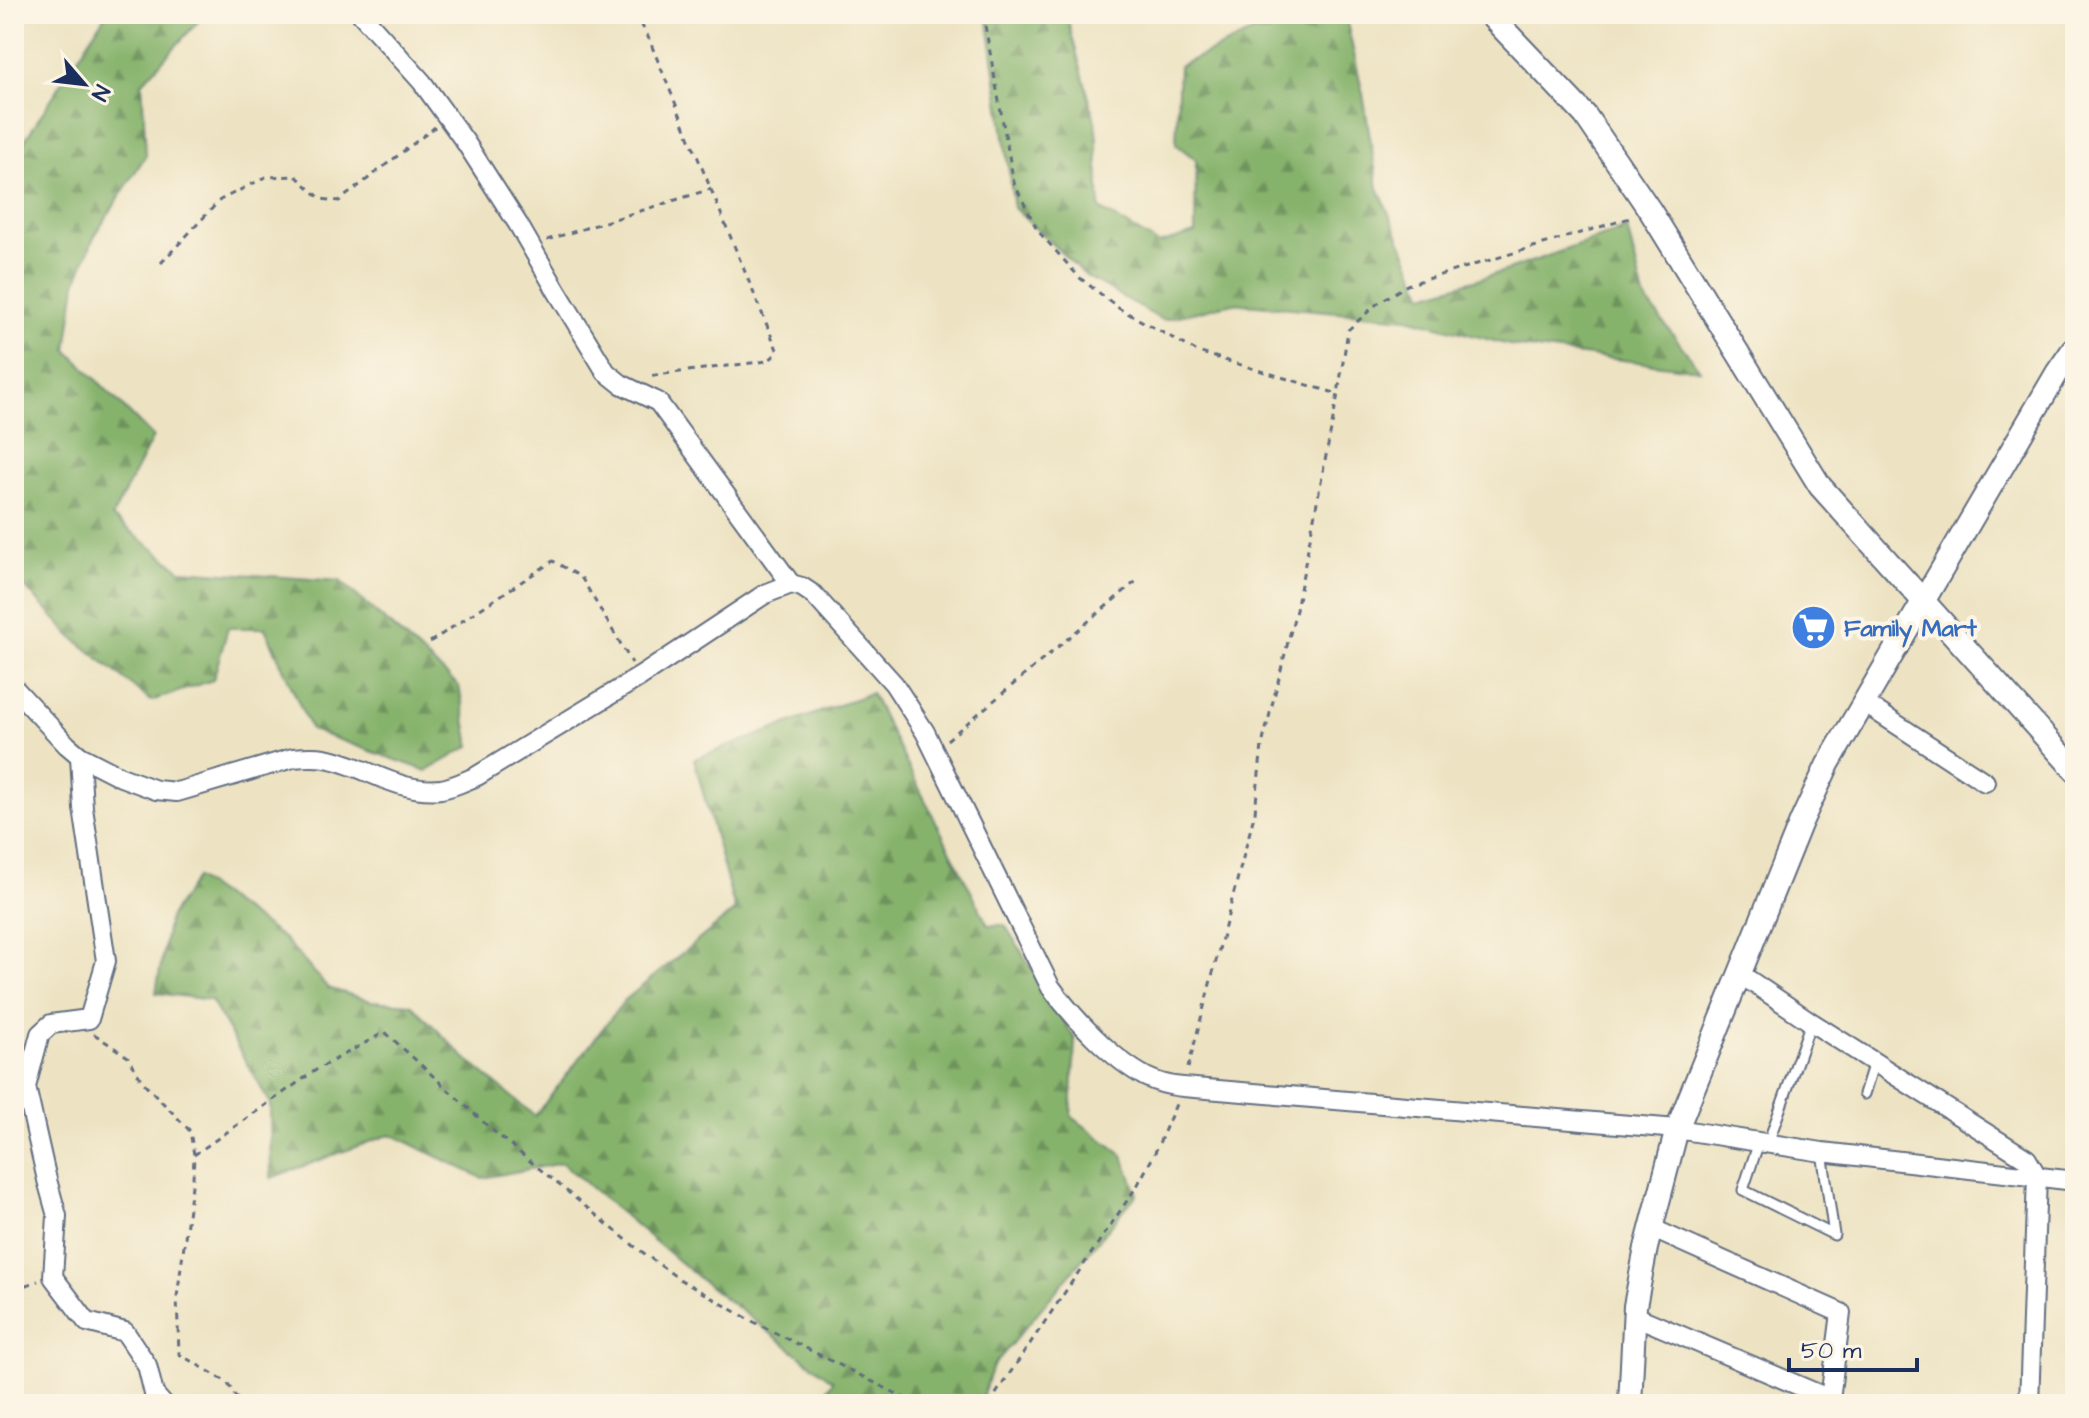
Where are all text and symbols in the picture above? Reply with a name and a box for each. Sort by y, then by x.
north arrow [44,44,124,124]
text: N [83,79,117,106]
supermarket icon: Family Mart [1789,604,1837,652]
place label: Family Mart [1844,612,1977,648]
scale bar [1789,1322,1917,1372]
text: 50 m [1801,1334,1862,1368]

